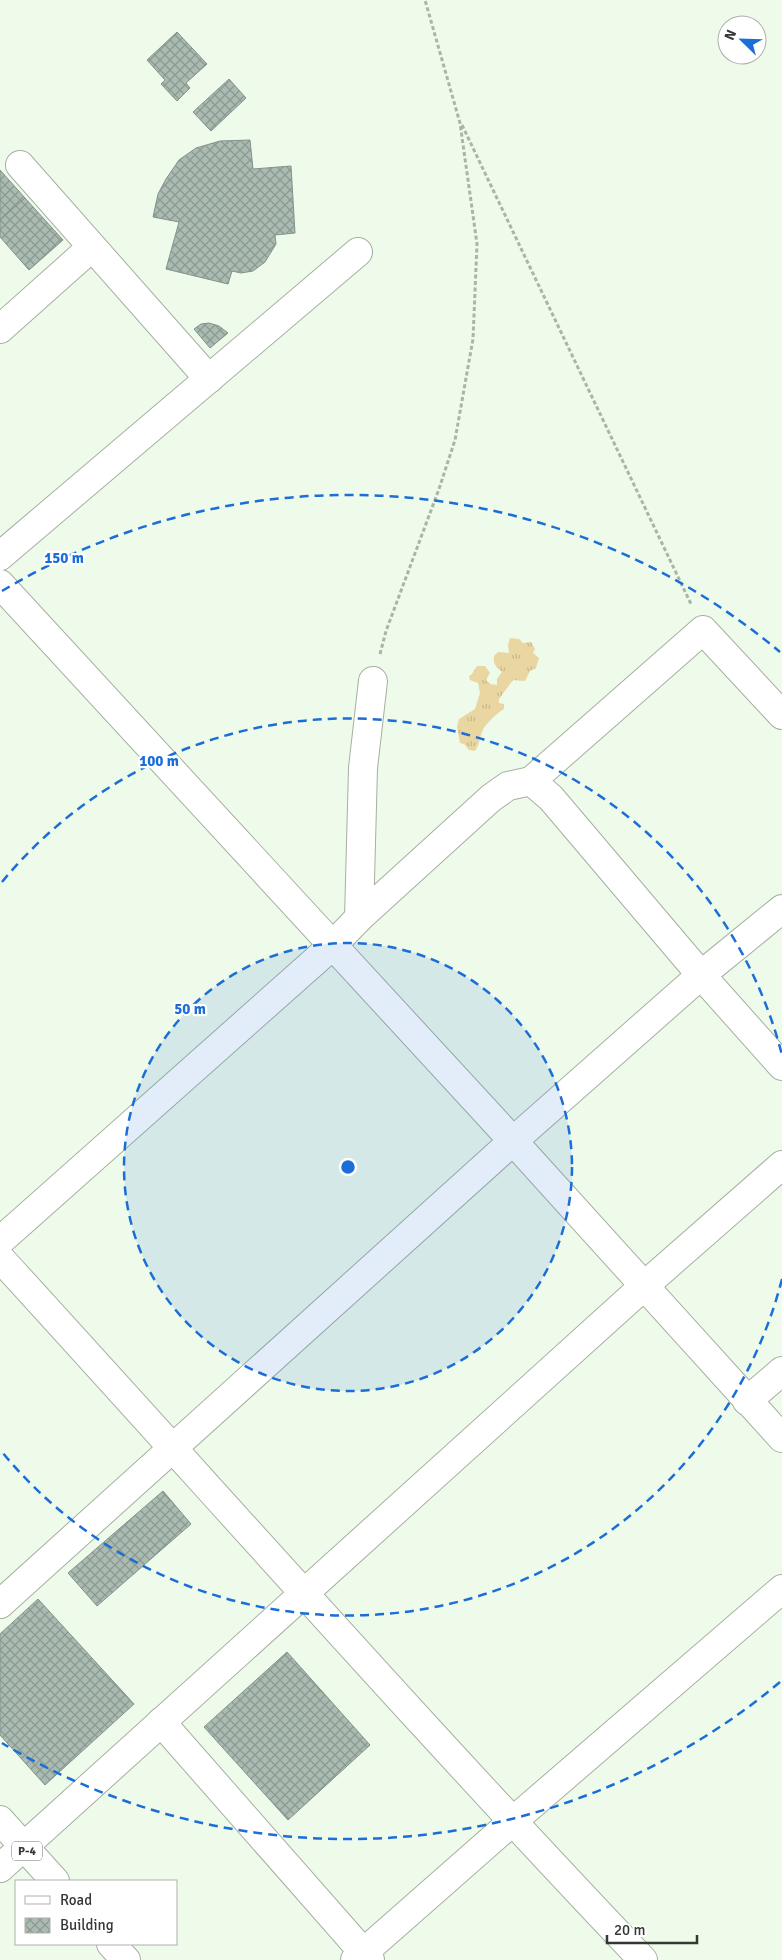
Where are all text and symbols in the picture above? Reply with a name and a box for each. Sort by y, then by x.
north arrow [717,15,767,65]
text: N [721,27,740,43]
text: 150 m [44,549,84,567]
text: 100 m [139,752,179,770]
text: 50 m [174,1000,206,1018]
centre of rings [339,1158,357,1176]
road number: P-4 [12,1842,42,1860]
legend [15,1880,178,1945]
text: Road [60,1891,92,1909]
scale bar [607,1912,697,1944]
text: Building [60,1916,114,1934]
text: 20 m [614,1921,645,1939]

